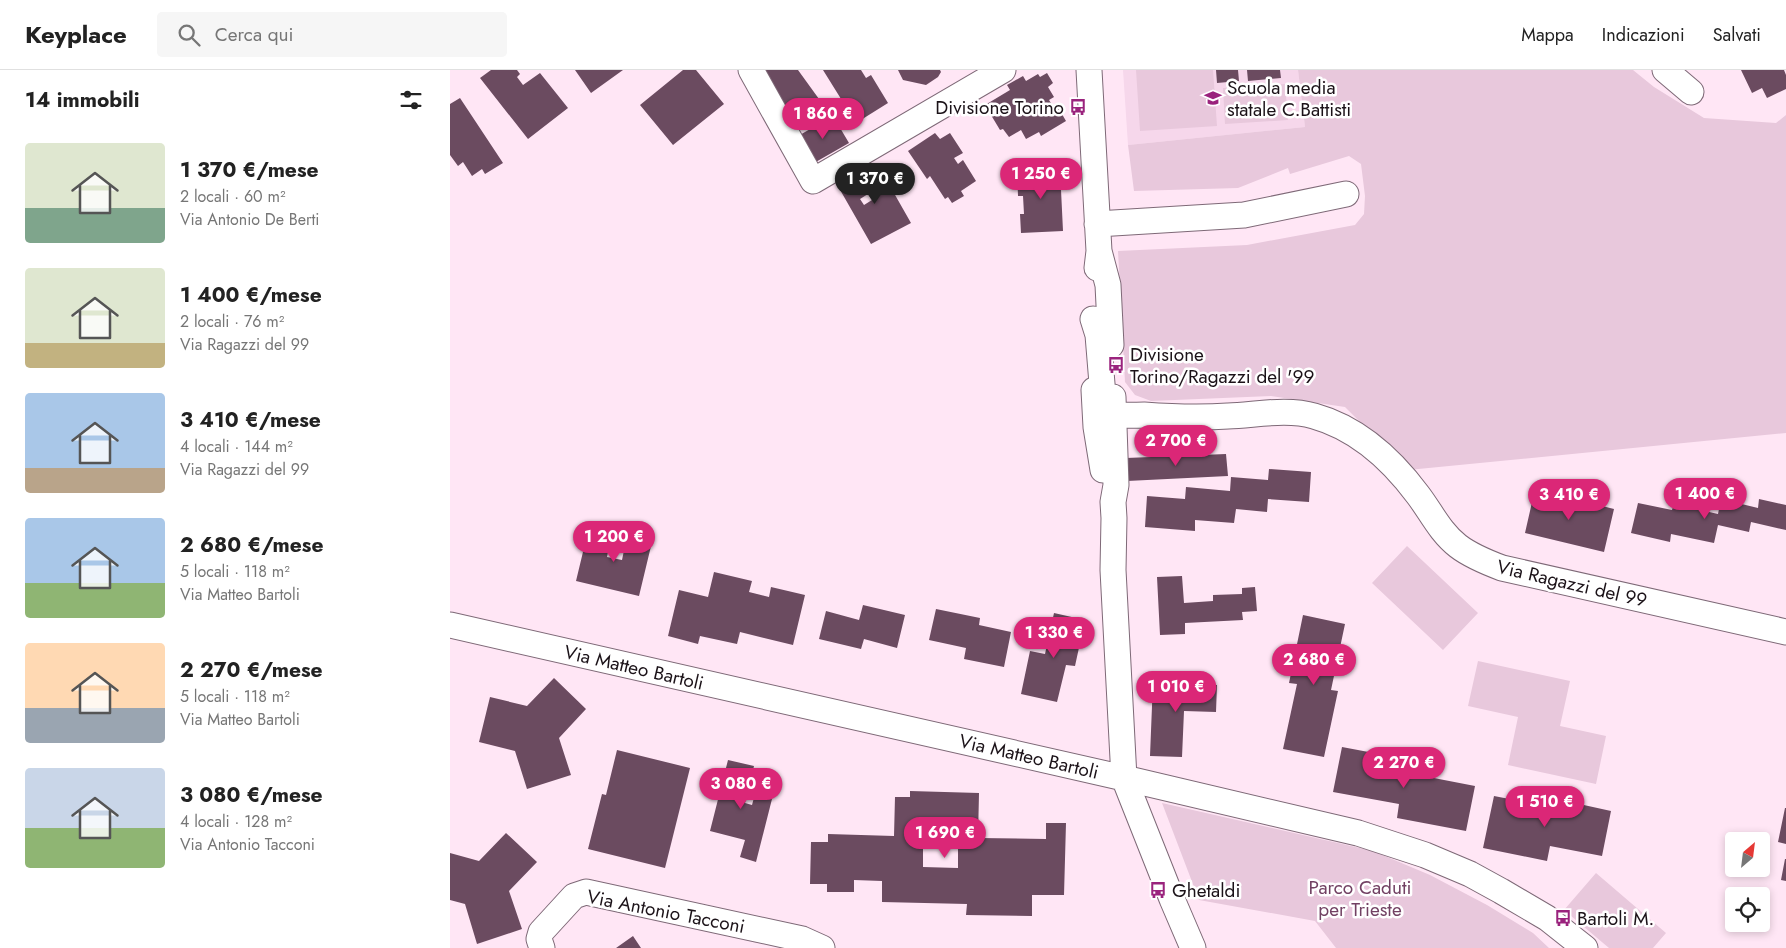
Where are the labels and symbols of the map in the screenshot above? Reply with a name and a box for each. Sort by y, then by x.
place label: Scuola media statale C.Battisti [1227,74,1351,123]
school or university icon: Scuola media statale C.Battisti [1203,88,1223,108]
place label: Divisione Torino [935,94,1064,121]
bus stop icon: Divisione Torino [1068,97,1088,117]
pin: 1 860 € [777,98,869,140]
pin: 1 250 € [995,158,1087,200]
pin: 1 370 € [829,162,921,205]
place label: Divisione Torino/Ragazzi del '99 [1130,341,1314,390]
bus stop icon: Divisione Torino/Ragazzi del '99 [1106,355,1126,375]
pin: 2 700 € [1130,424,1222,467]
pin: 3 410 € [1523,478,1615,521]
pin: 1 400 € [1659,478,1751,520]
pin: 1 200 € [568,520,660,563]
street label: Via Ragazzi del 99 [1494,553,1650,614]
pin: 1 330 € [1008,616,1100,659]
street label: Via Matteo Bartoli [562,638,706,697]
pin: 2 680 € [1268,644,1360,686]
pin: 1 010 € [1130,670,1222,713]
street label: Via Matteo Bartoli [957,727,1101,786]
pin: 2 270 € [1358,746,1450,789]
pin: 3 080 € [695,768,787,810]
pin: 1 510 € [1499,786,1591,828]
pin: 1 690 € [899,816,991,859]
north arrow [1725,832,1770,878]
park label: Parco Caduti per Trieste [1309,874,1411,923]
place label: Ghetaldi [1172,877,1240,904]
bus stop icon: Ghetaldi [1148,880,1168,900]
street label: Via Antonio Tacconi [585,883,747,940]
place label: Bartoli M. [1577,905,1654,932]
bus stop icon: Bartoli M. [1553,908,1573,928]

